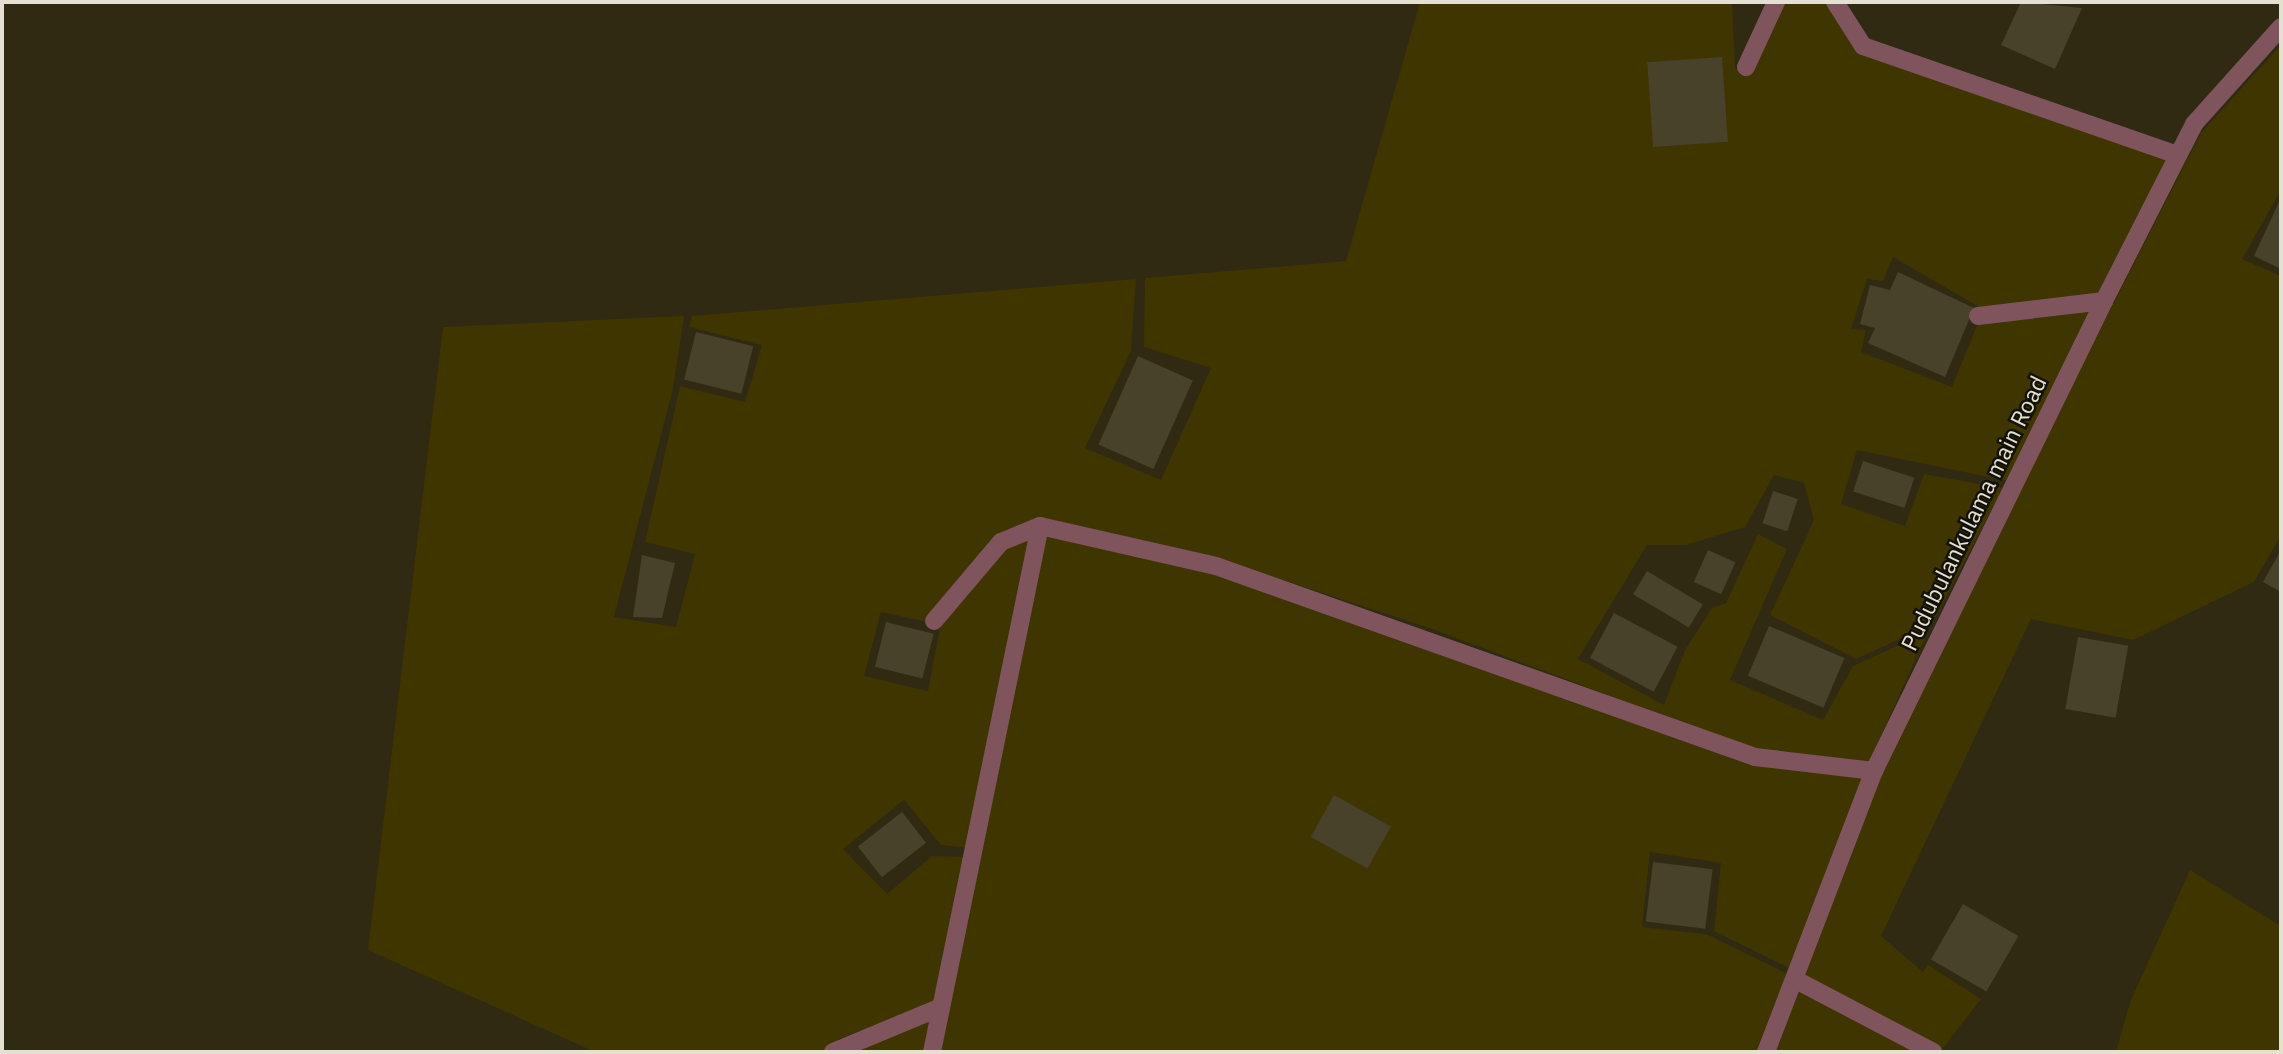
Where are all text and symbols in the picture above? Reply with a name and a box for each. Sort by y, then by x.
street label: Pudubulankulama main Road [1894,371,2052,655]

